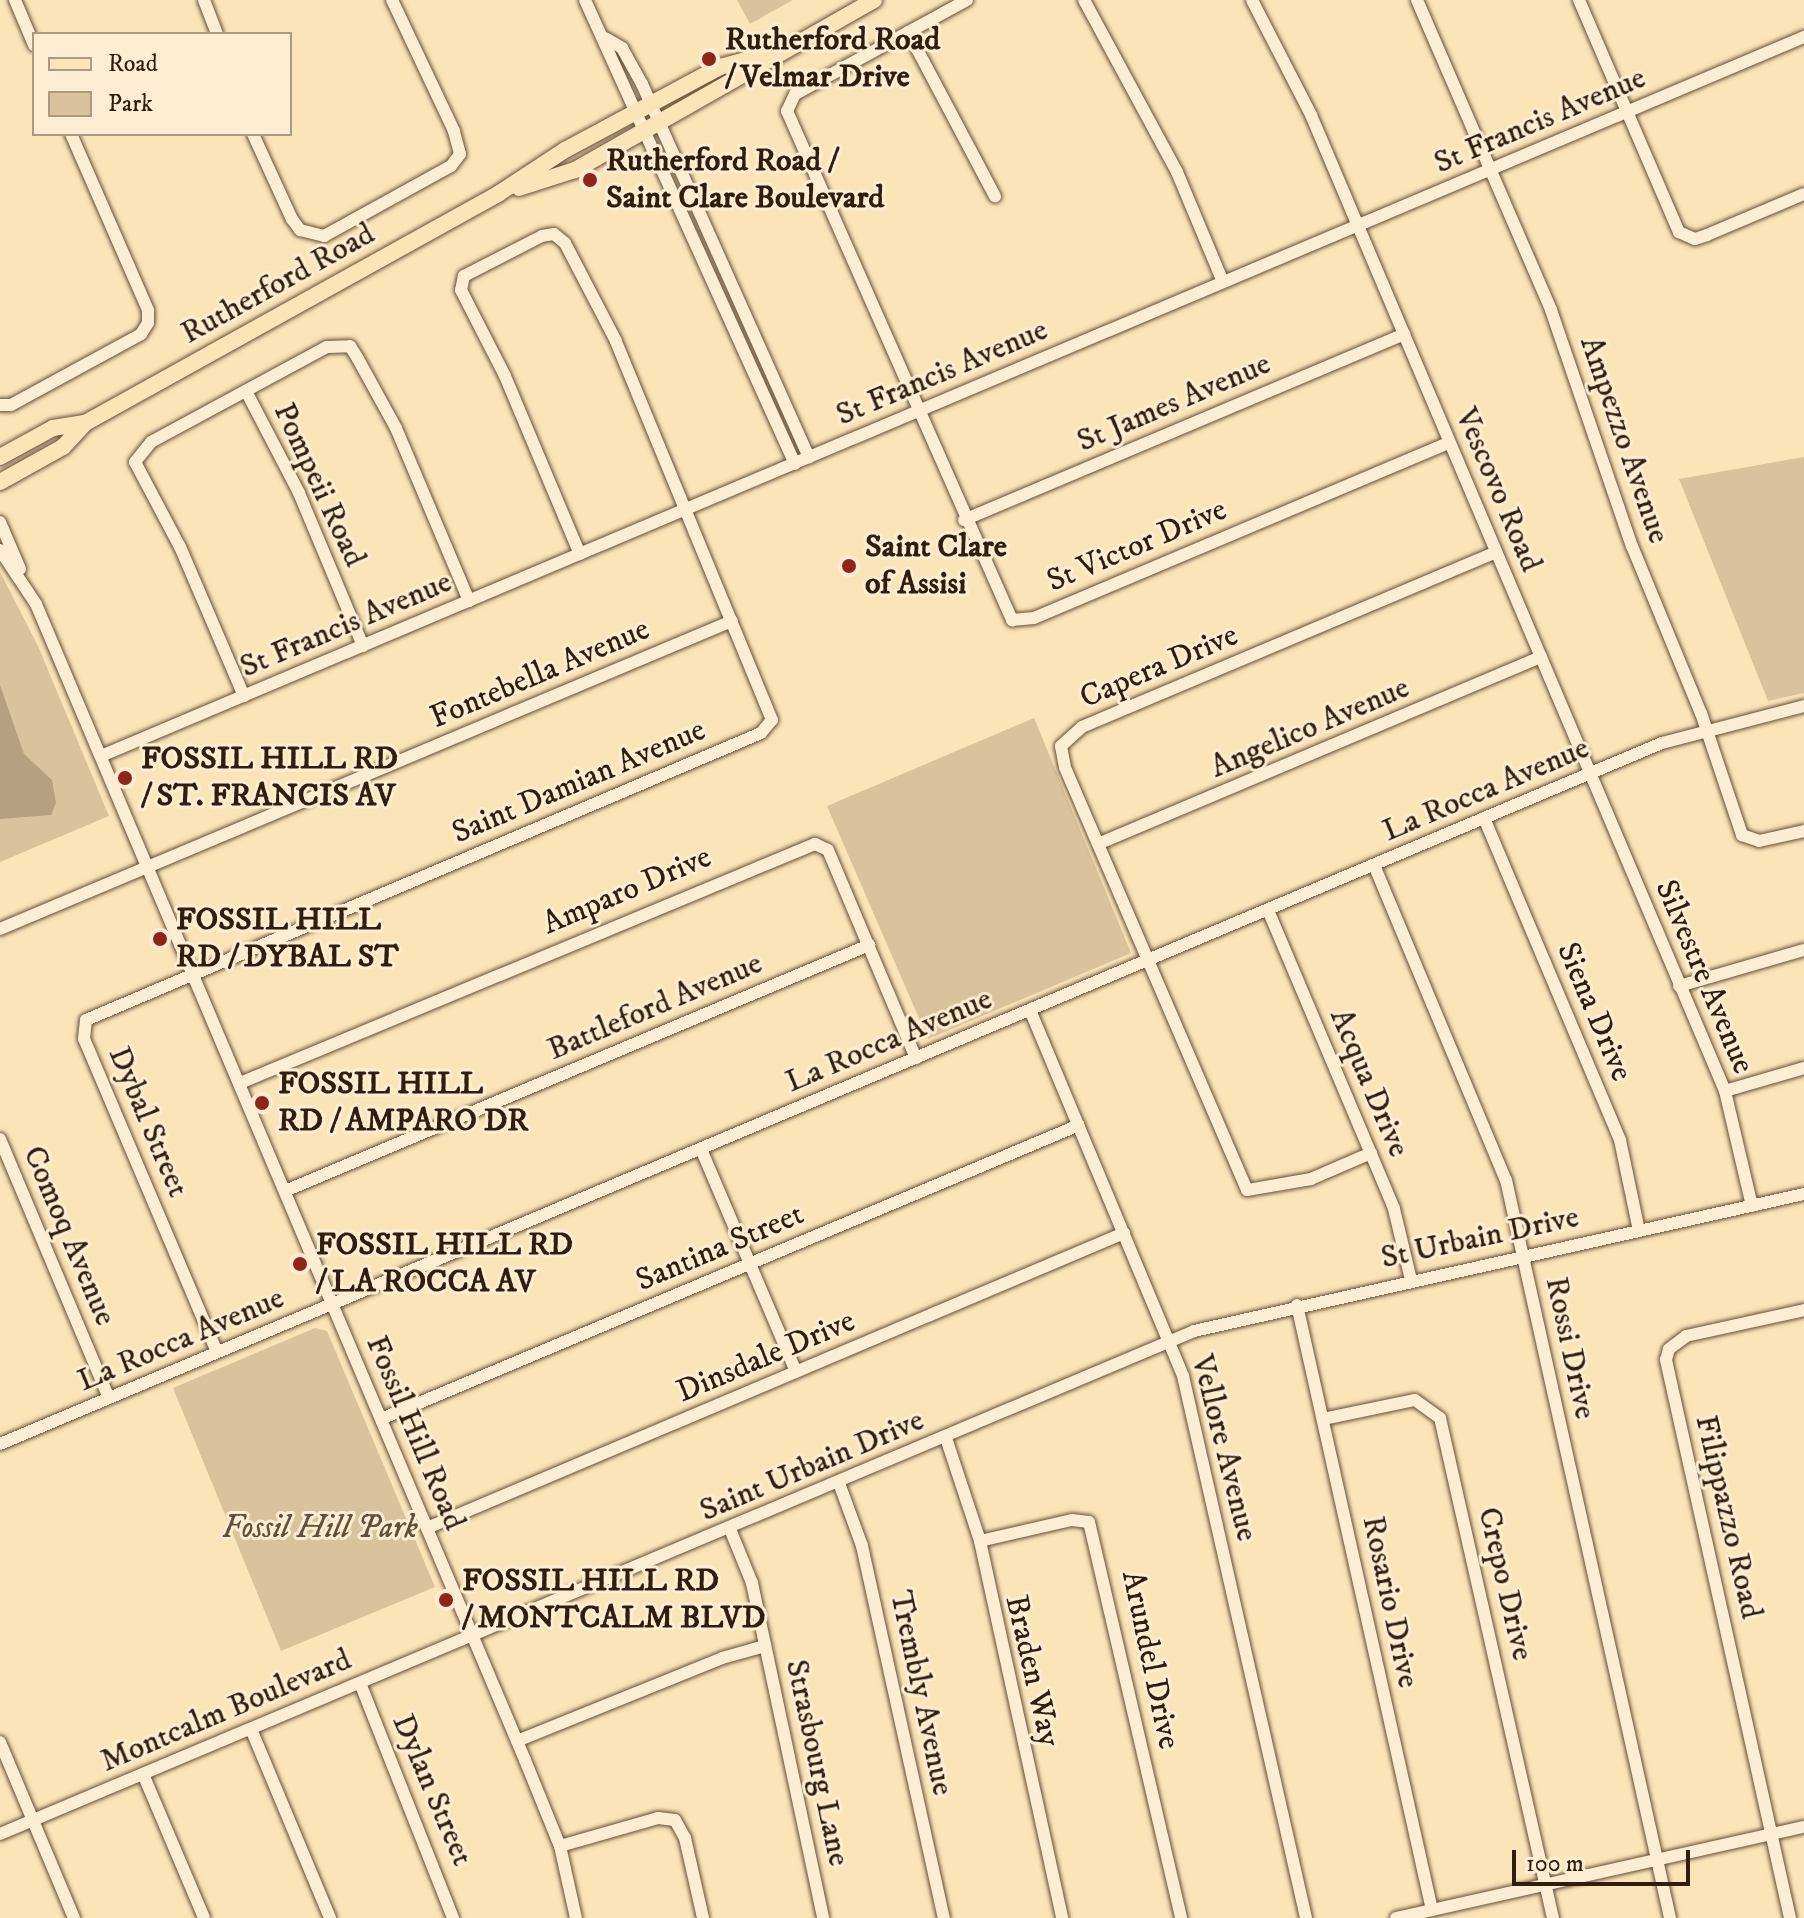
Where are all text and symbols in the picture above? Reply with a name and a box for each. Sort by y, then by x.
place label: Rutherford Road / Velmar Drive [725,22,940,97]
legend [32,32,292,136]
text: Road [108,49,158,79]
marker: Rutherford Road / Velmar Drive [700,50,718,68]
street label: St Francis Avenue [1429,59,1651,183]
text: Park [108,89,153,119]
place label: Rutherford Road / Saint Clare Boulevard [606,143,884,218]
marker: Rutherford Road / Saint Clare Boulevard [581,171,599,189]
street label: Rutherford Road [175,215,381,353]
street label: St Francis Avenue [831,311,1053,435]
street label: Ampezzo Avenue [1571,332,1677,548]
street label: St James Avenue [1071,345,1277,461]
street label: Pompeii Road [264,397,374,573]
street label: Vescovo Road [1446,402,1550,578]
street label: St Victor Drive [1041,491,1233,601]
place label: Saint Clare of Assisi [865,529,1007,604]
marker: Saint Clare of Assisi [840,557,858,575]
street label: St Francis Avenue [235,563,457,687]
street label: Fontebella Avenue [425,611,655,737]
street label: Capera Drive [1074,617,1244,717]
street label: Angelico Avenue [1205,669,1415,787]
street label: Saint Damian Avenue [447,711,711,853]
street label: La Rocca Avenue [1377,729,1595,851]
place label: FOSSIL HILL RD / ST. FRANCIS AV [141,741,398,816]
marker: FOSSIL HILL RD / ST. FRANCIS AV [116,769,134,787]
street label: Amparo Drive [537,838,717,944]
street label: Silvestre Avenue [1646,874,1762,1080]
place label: FOSSIL HILL RD / DYBAL ST [176,902,399,977]
marker: FOSSIL HILL RD / DYBAL ST [151,930,169,948]
street label: Siena Drive [1548,937,1640,1087]
street label: Battleford Avenue [542,944,768,1070]
street label: La Rocca Avenue [780,980,998,1102]
street label: Acqua Drive [1321,1003,1417,1163]
street label: Dybal Street [99,1041,197,1203]
place label: FOSSIL HILL RD / AMPARO DR [278,1066,529,1141]
marker: FOSSIL HILL RD / AMPARO DR [253,1094,271,1112]
street label: Comoq Avenue [14,1140,124,1332]
street label: Santina Street [630,1195,810,1301]
street label: St Urbain Drive [1378,1198,1582,1278]
place label: FOSSIL HILL RD / LA ROCCA AV [316,1227,573,1302]
marker: FOSSIL HILL RD / LA ROCCA AV [291,1255,309,1273]
street label: Rossi Drive [1536,1273,1604,1423]
street label: La Rocca Avenue [72,1279,290,1401]
street label: Dinsdale Drive [671,1302,861,1412]
street label: Fossil Hill Road [357,1330,473,1536]
street label: Vellore Avenue [1182,1351,1266,1545]
street label: Saint Urbain Drive [694,1401,930,1531]
street label: Filippazzo Road [1686,1411,1770,1623]
street label: Crepo Drive [1469,1504,1541,1664]
park label: Fossil Hill Park [222,1509,418,1547]
street label: Rosario Drive [1353,1513,1427,1691]
place label: FOSSIL HILL RD / MONTCALM BLVD [462,1563,765,1638]
street label: Arundel Drive [1112,1567,1188,1753]
street label: Trembly Avenue [881,1587,961,1799]
marker: FOSSIL HILL RD / MONTCALM BLVD [437,1591,455,1609]
street label: Braden Way [996,1591,1068,1751]
street label: Montcalm Boulevard [95,1641,357,1781]
street label: Strasbourg Lane [776,1656,858,1870]
street label: Dylan Street [383,1708,481,1872]
scale bar [1516,1834,1694,1884]
text: 100 m [1526,1849,1584,1879]

